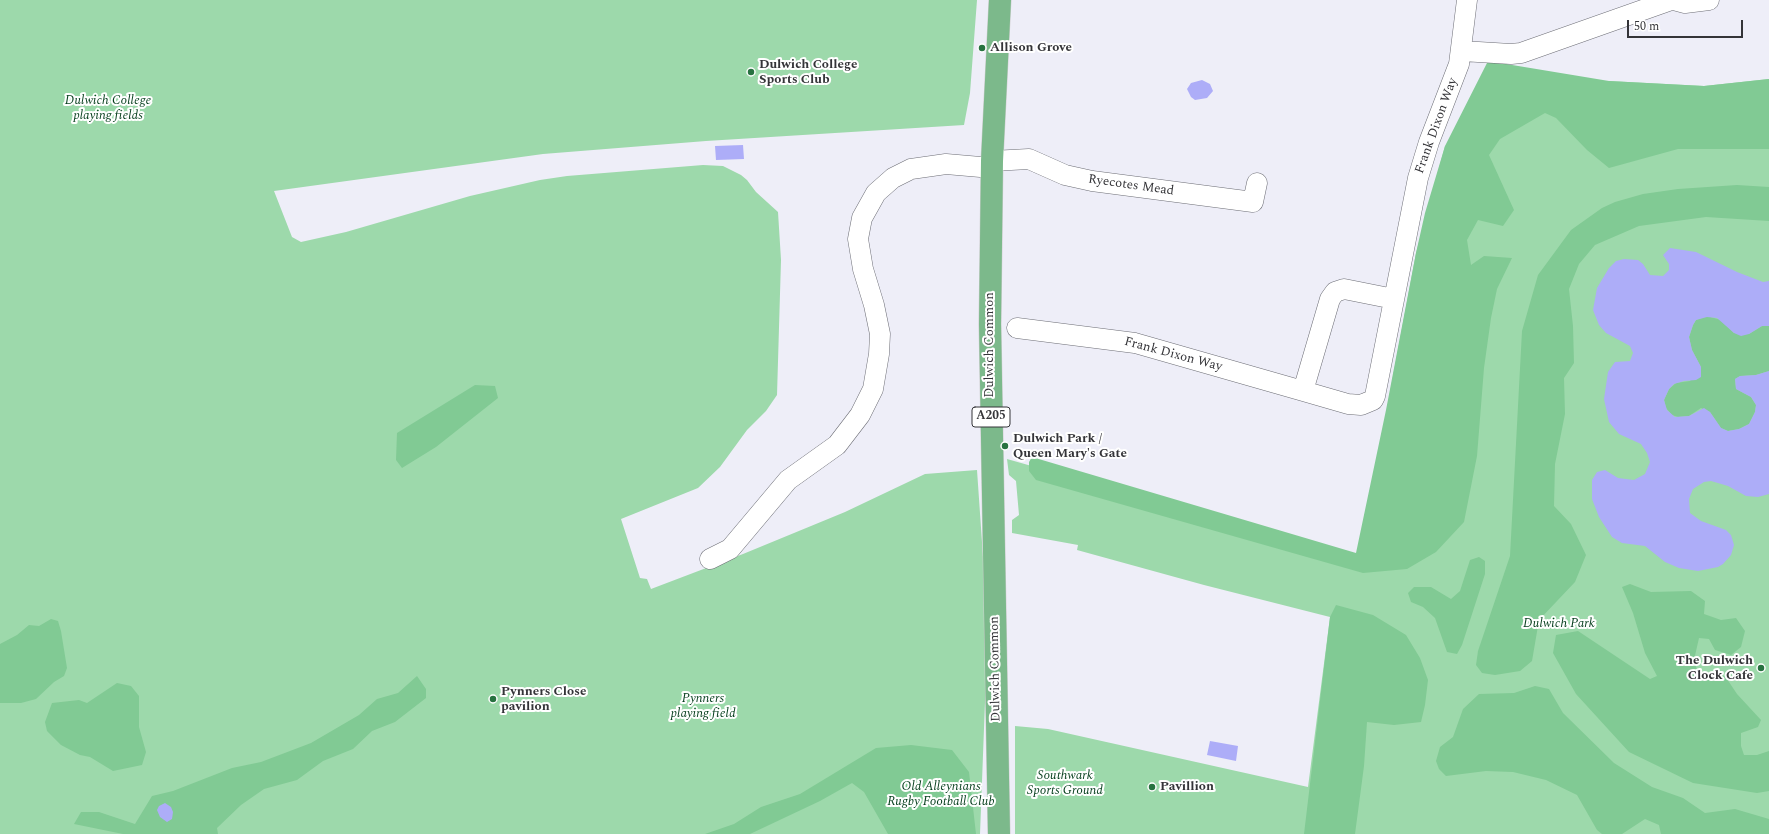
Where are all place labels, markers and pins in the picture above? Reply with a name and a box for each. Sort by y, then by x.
place label: Allison Grove [990,40,1072,56]
marker: Allison Grove [977,43,987,53]
place label: Dulwich College Sports Club [759,57,857,88]
marker: Dulwich College Sports Club [746,67,756,77]
place label: Dulwich Park / Queen Mary's Gate [1013,431,1127,462]
marker: Dulwich Park / Queen Mary's Gate [1000,441,1010,451]
place label: The Dulwich Clock Cafe [1676,653,1753,684]
marker: The Dulwich Clock Cafe [1756,663,1766,673]
place label: Pynners Close pavilion [501,684,586,715]
marker: Pynners Close pavilion [488,694,498,704]
place label: Pavillion [1160,779,1214,795]
marker: Pavillion [1147,782,1157,792]

